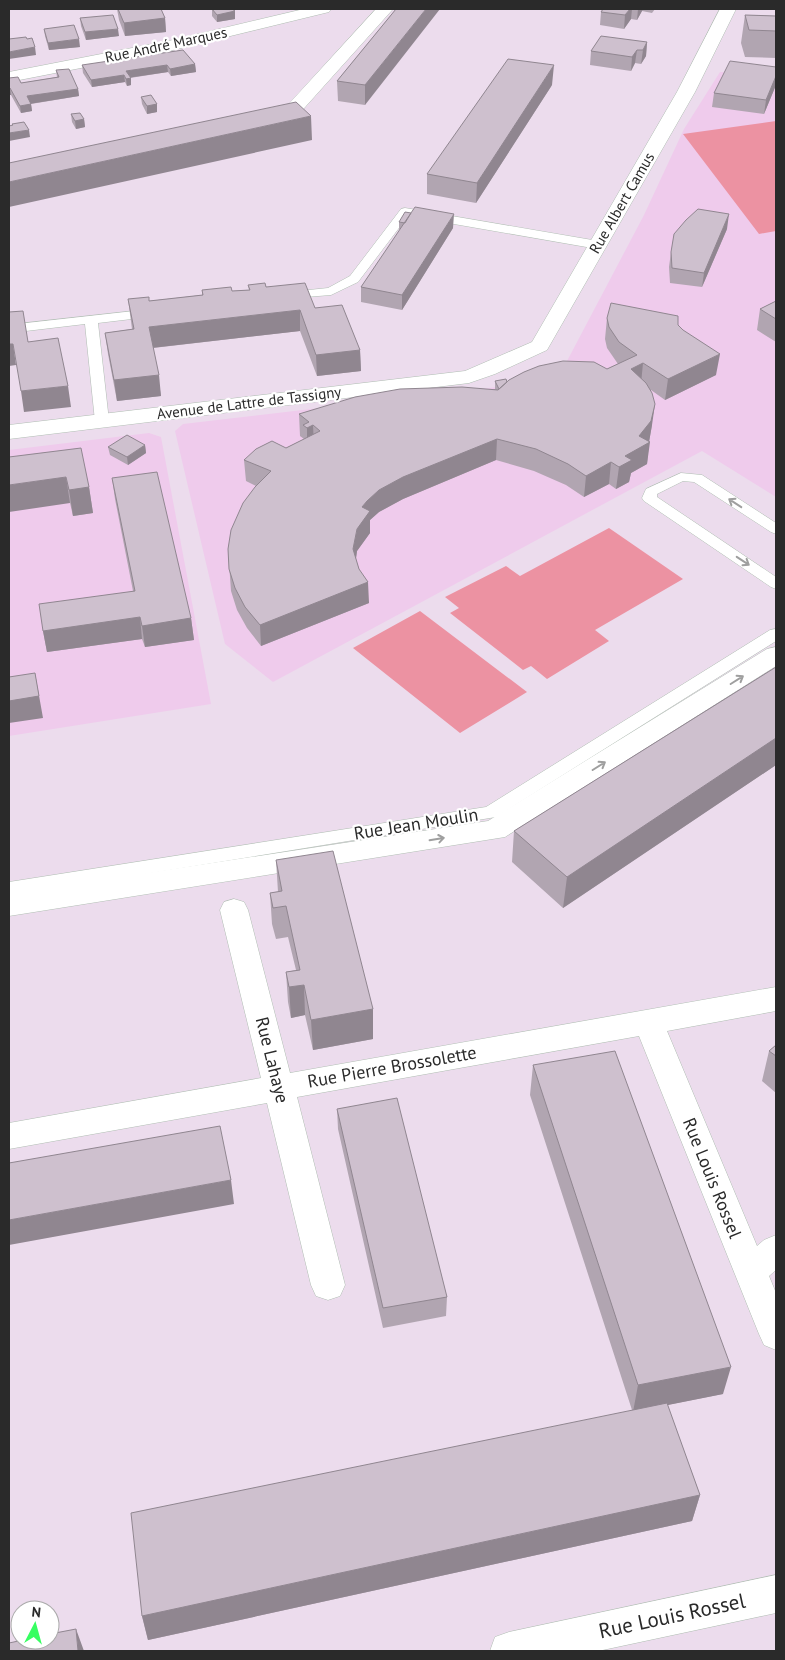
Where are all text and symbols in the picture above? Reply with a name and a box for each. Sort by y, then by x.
street label: Rue André Marques [103,22,229,67]
street label: Rue Albert Camus [585,149,658,257]
street label: Avenue de Lattre de Tassigny [156,382,342,423]
one-way arrow [729,497,743,507]
one-way arrow [735,557,749,567]
one-way arrow [729,675,743,685]
one-way arrow [591,761,605,771]
street label: Rue Jean Moulin [352,802,480,845]
one-way arrow [429,833,445,843]
street label: Rue Lahaye [251,1014,294,1105]
street label: Rue Pierre Brossolette [306,1040,478,1093]
street label: Rue Louis Rossel [678,1114,747,1242]
street label: Rue Louis Rossel [596,1587,748,1644]
north arrow [10,1600,60,1650]
text: N [31,1603,42,1622]

